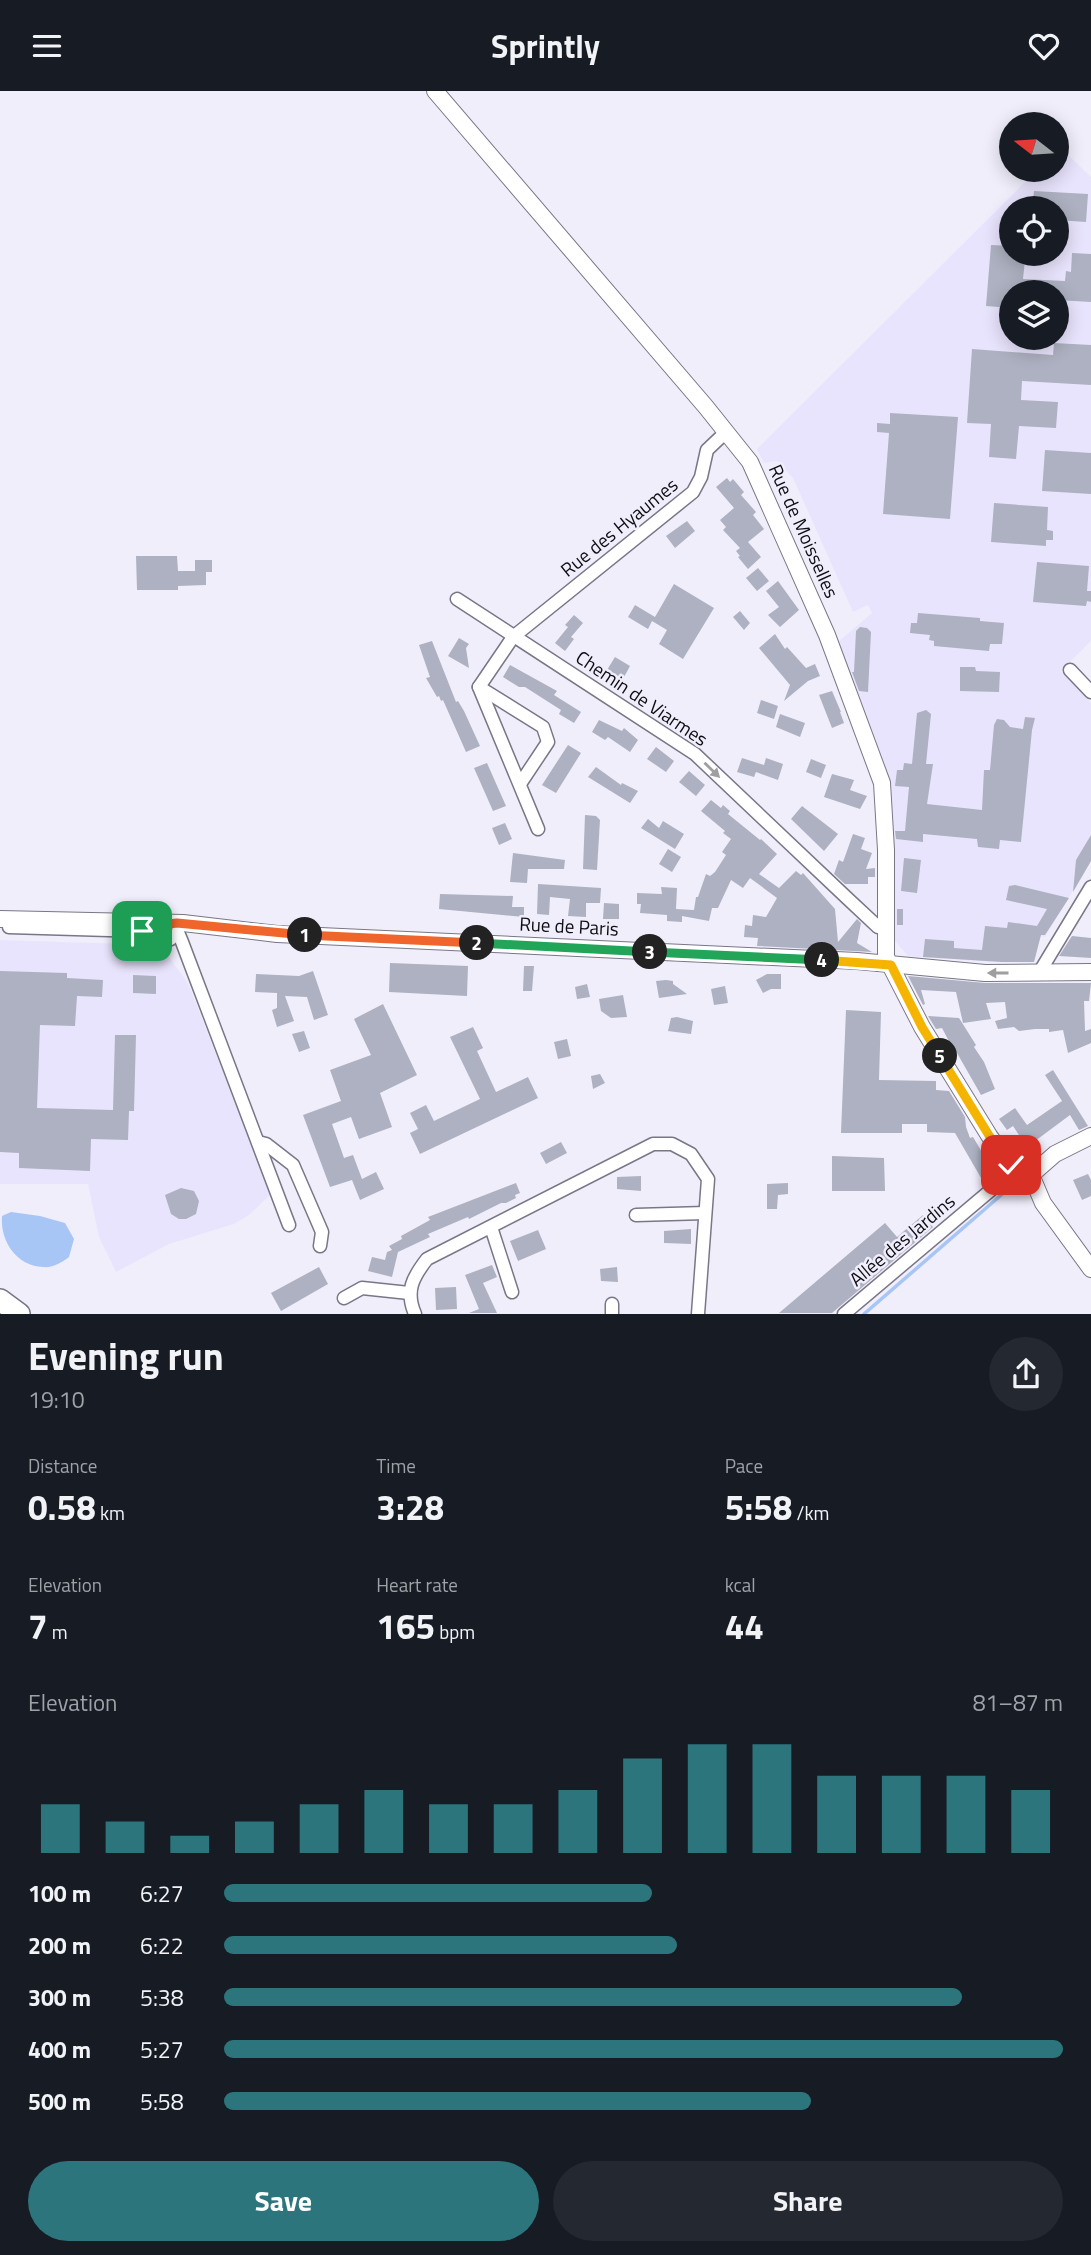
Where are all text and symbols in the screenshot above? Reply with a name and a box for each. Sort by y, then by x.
text: Sprintly [491,22,600,70]
icon: menu [28,27,66,65]
icon: heart [1025,27,1063,65]
north arrow [999,112,1069,182]
map controls [999,112,1069,350]
button: locate [999,196,1069,266]
button: layers [999,280,1069,350]
street label: Rue de Moisselles [762,459,847,603]
street label: Rue des Hyaumes [554,470,684,583]
street label: Chemin de Viarmes [570,643,714,753]
one-way arrow [703,762,721,778]
pin [112,901,172,961]
street label: Rue de Paris [519,908,620,943]
icon: arrive [123,912,161,950]
pin: 1 [288,917,322,953]
text: 1 [299,920,310,949]
pin: 2 [460,925,494,961]
text: 2 [471,928,482,957]
pin: 3 [632,935,668,969]
text: 3 [644,937,655,966]
pin: 4 [804,943,840,977]
text: 4 [816,945,827,974]
one-way arrow [987,967,1009,979]
pin: 5 [922,1039,958,1073]
text: 5 [934,1041,945,1070]
pin [981,1135,1041,1195]
icon: check [992,1146,1030,1184]
street label: Allée des Jardins [842,1186,961,1293]
text: Evening run [28,1327,224,1385]
button: share [989,1337,1063,1411]
text: 19:10 [28,1382,85,1417]
text: Distance [28,1451,97,1480]
text: Time [376,1451,416,1480]
text: Pace [725,1451,763,1480]
text: 0.58 [28,1480,96,1534]
text: 3:28 [376,1480,444,1534]
text: 5:58 [725,1480,792,1534]
text: km [96,1498,125,1527]
text: /km [792,1498,829,1527]
text: Elevation [28,1570,102,1599]
text: Heart rate [376,1570,458,1599]
text: kcal [725,1570,756,1599]
text: 7 [28,1599,48,1653]
text: 165 [376,1599,435,1653]
text: 44 [725,1599,764,1653]
text: m [48,1617,68,1646]
text: bpm [435,1617,475,1646]
text: Elevation [28,1685,117,1720]
text: 81–87 m [973,1685,1063,1720]
text: 100 m [28,1876,91,1911]
text: 6:27 [140,1876,184,1911]
text: 200 m [28,1928,91,1963]
text: 6:22 [140,1928,184,1963]
text: 300 m [28,1980,91,2015]
text: 5:38 [140,1980,184,2015]
text: 400 m [28,2032,91,2067]
text: 5:27 [140,2032,184,2067]
text: 500 m [28,2084,91,2119]
text: 5:58 [140,2084,184,2119]
button: Save [28,2161,539,2241]
button: Share [553,2161,1063,2241]

